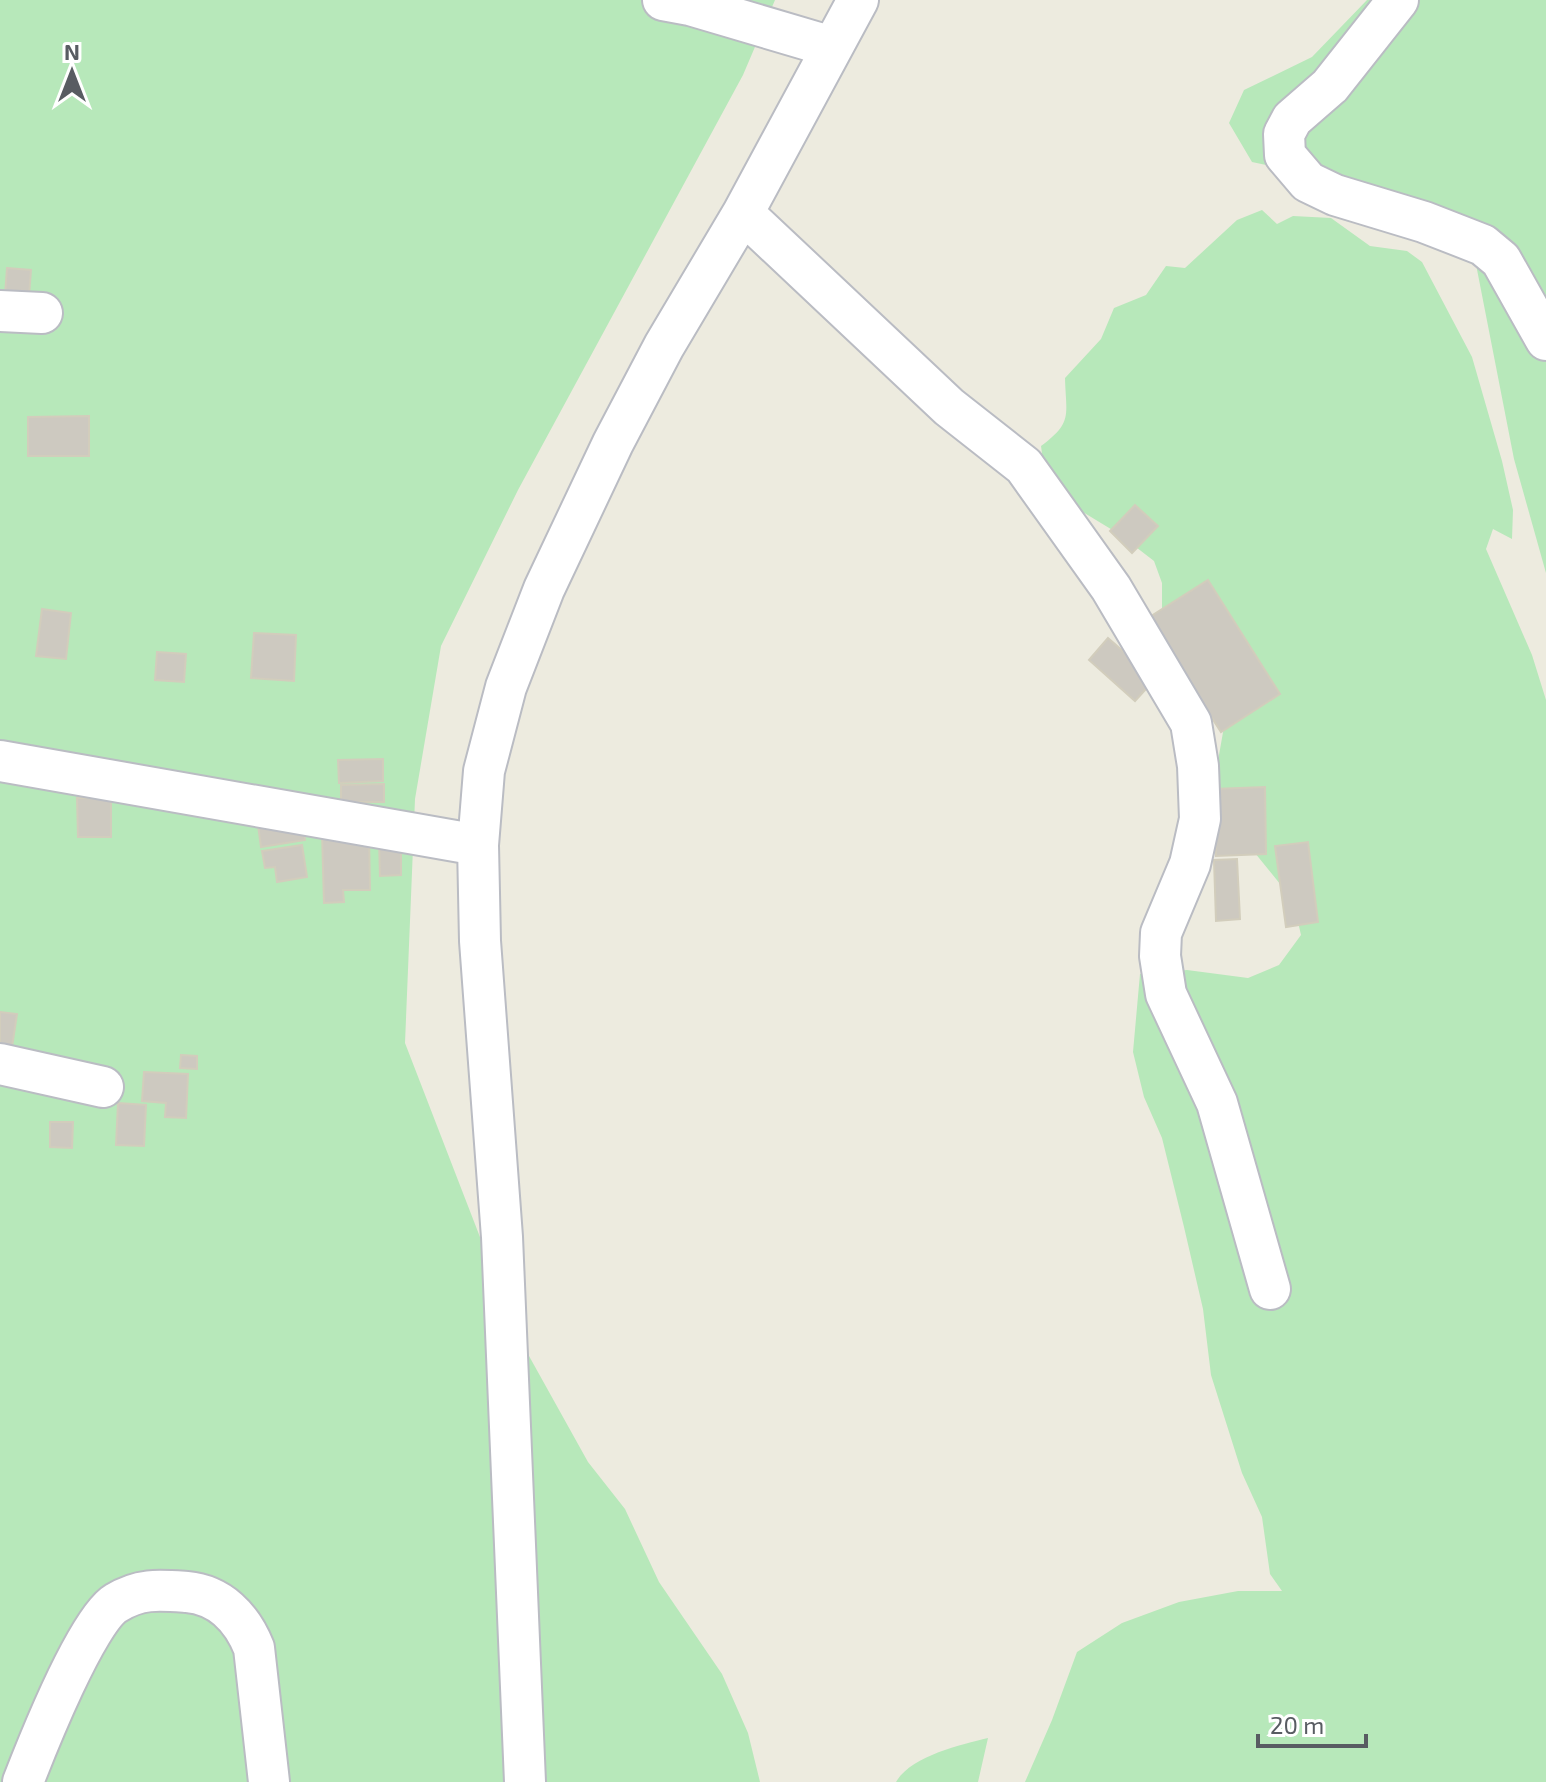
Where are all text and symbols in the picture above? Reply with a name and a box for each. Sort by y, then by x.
north arrow [32,32,112,112]
text: N [64,38,80,64]
scale bar [1258,1698,1366,1748]
text: 20 m [1270,1710,1324,1739]

